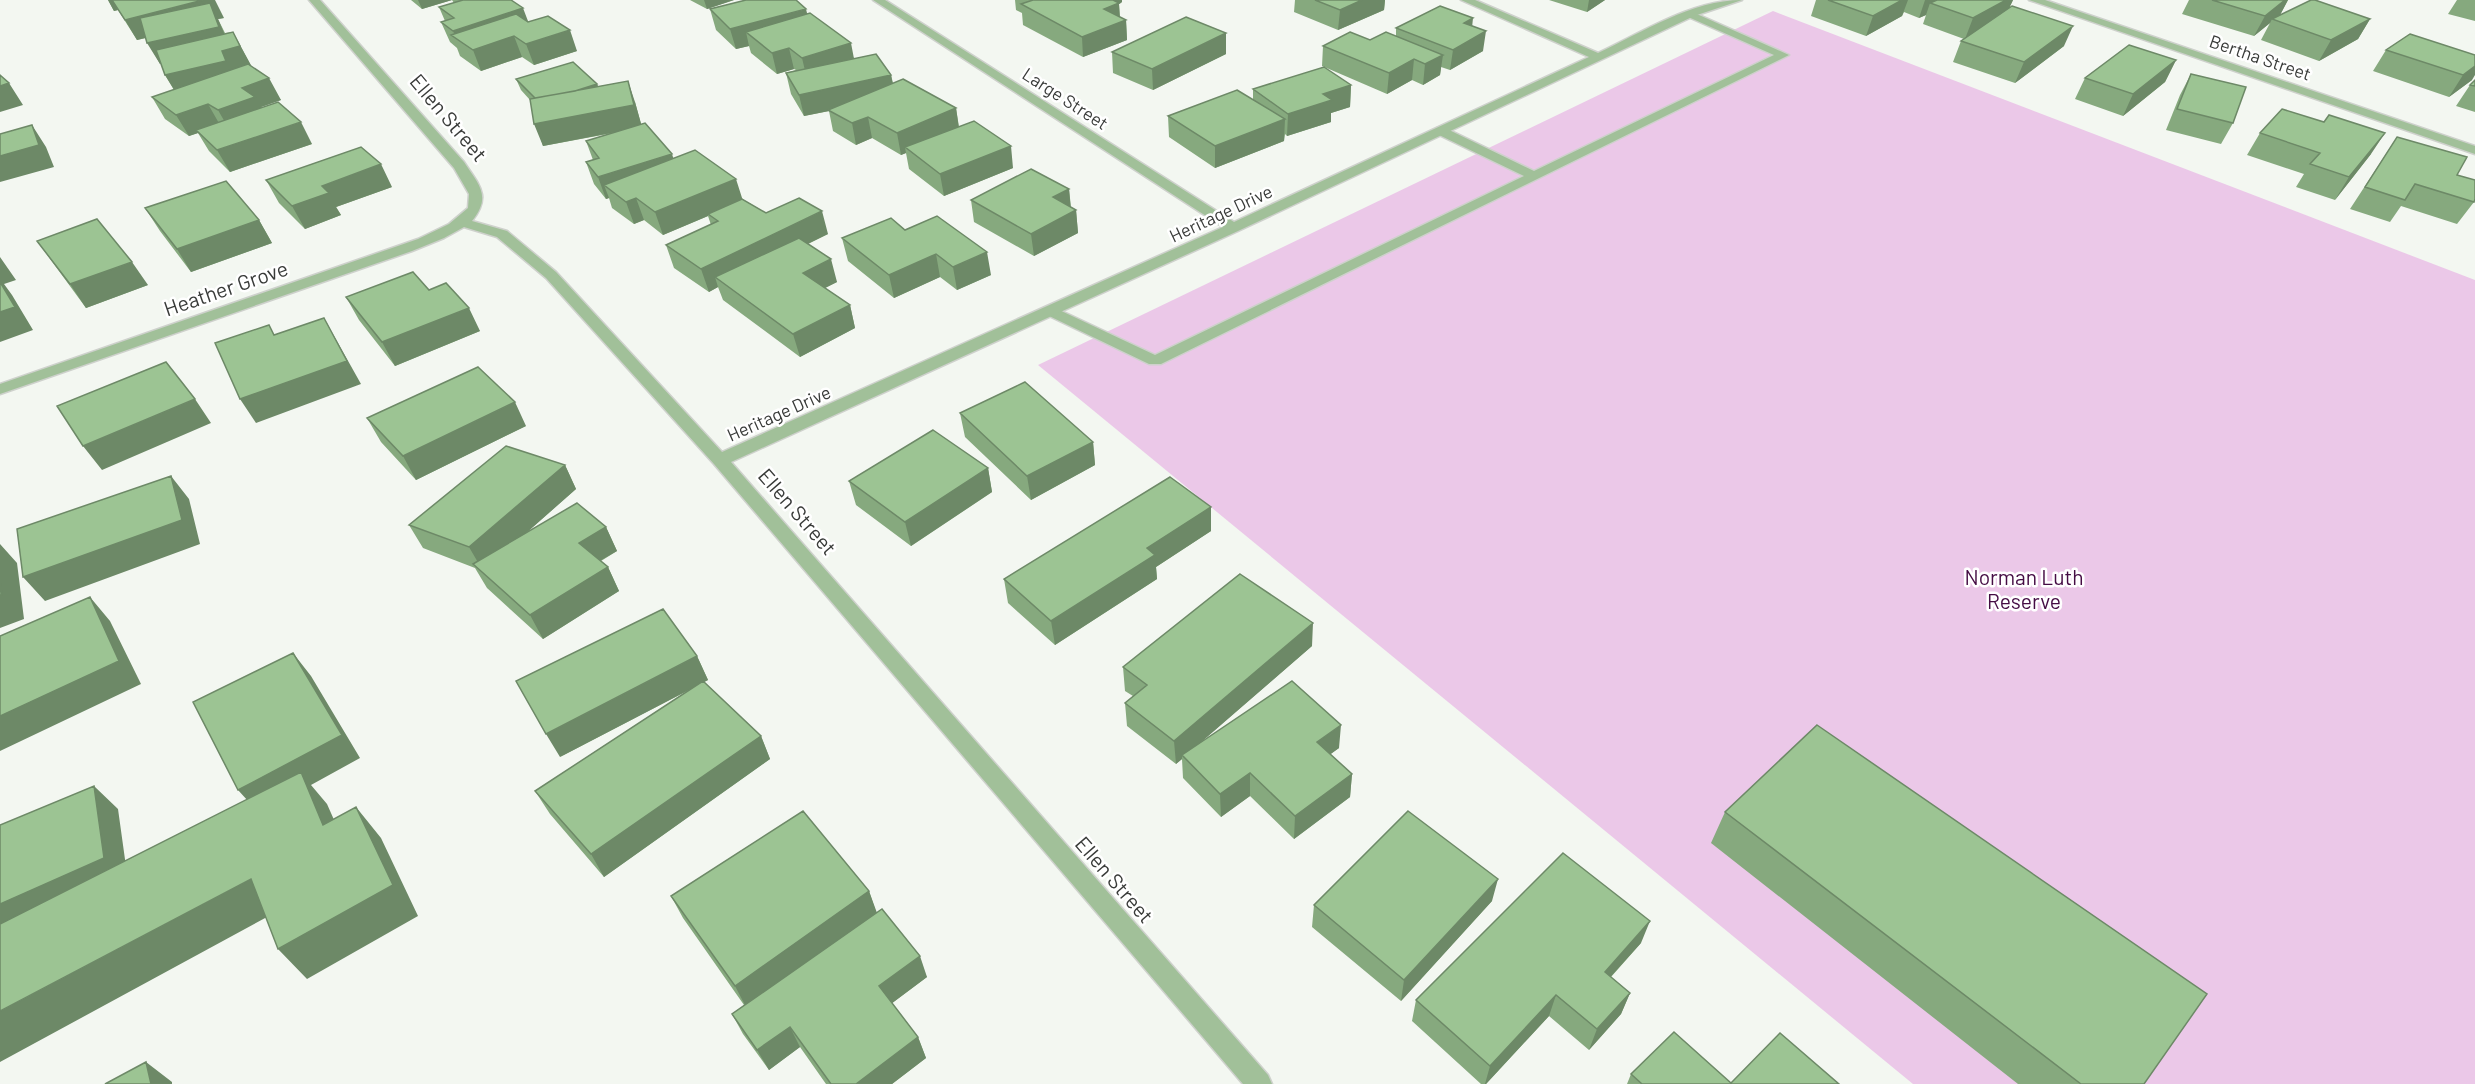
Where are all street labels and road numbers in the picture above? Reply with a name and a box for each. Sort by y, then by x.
street label: Bertha Street [2207,29,2314,85]
street label: Large Street [1019,62,1113,134]
street label: Ellen Street [405,68,493,166]
street label: Heritage Drive [1166,180,1276,247]
street label: Heather Grove [160,255,291,320]
street label: Heritage Drive [723,380,834,446]
street label: Ellen Street [754,463,842,559]
street label: Ellen Street [1071,831,1159,927]

